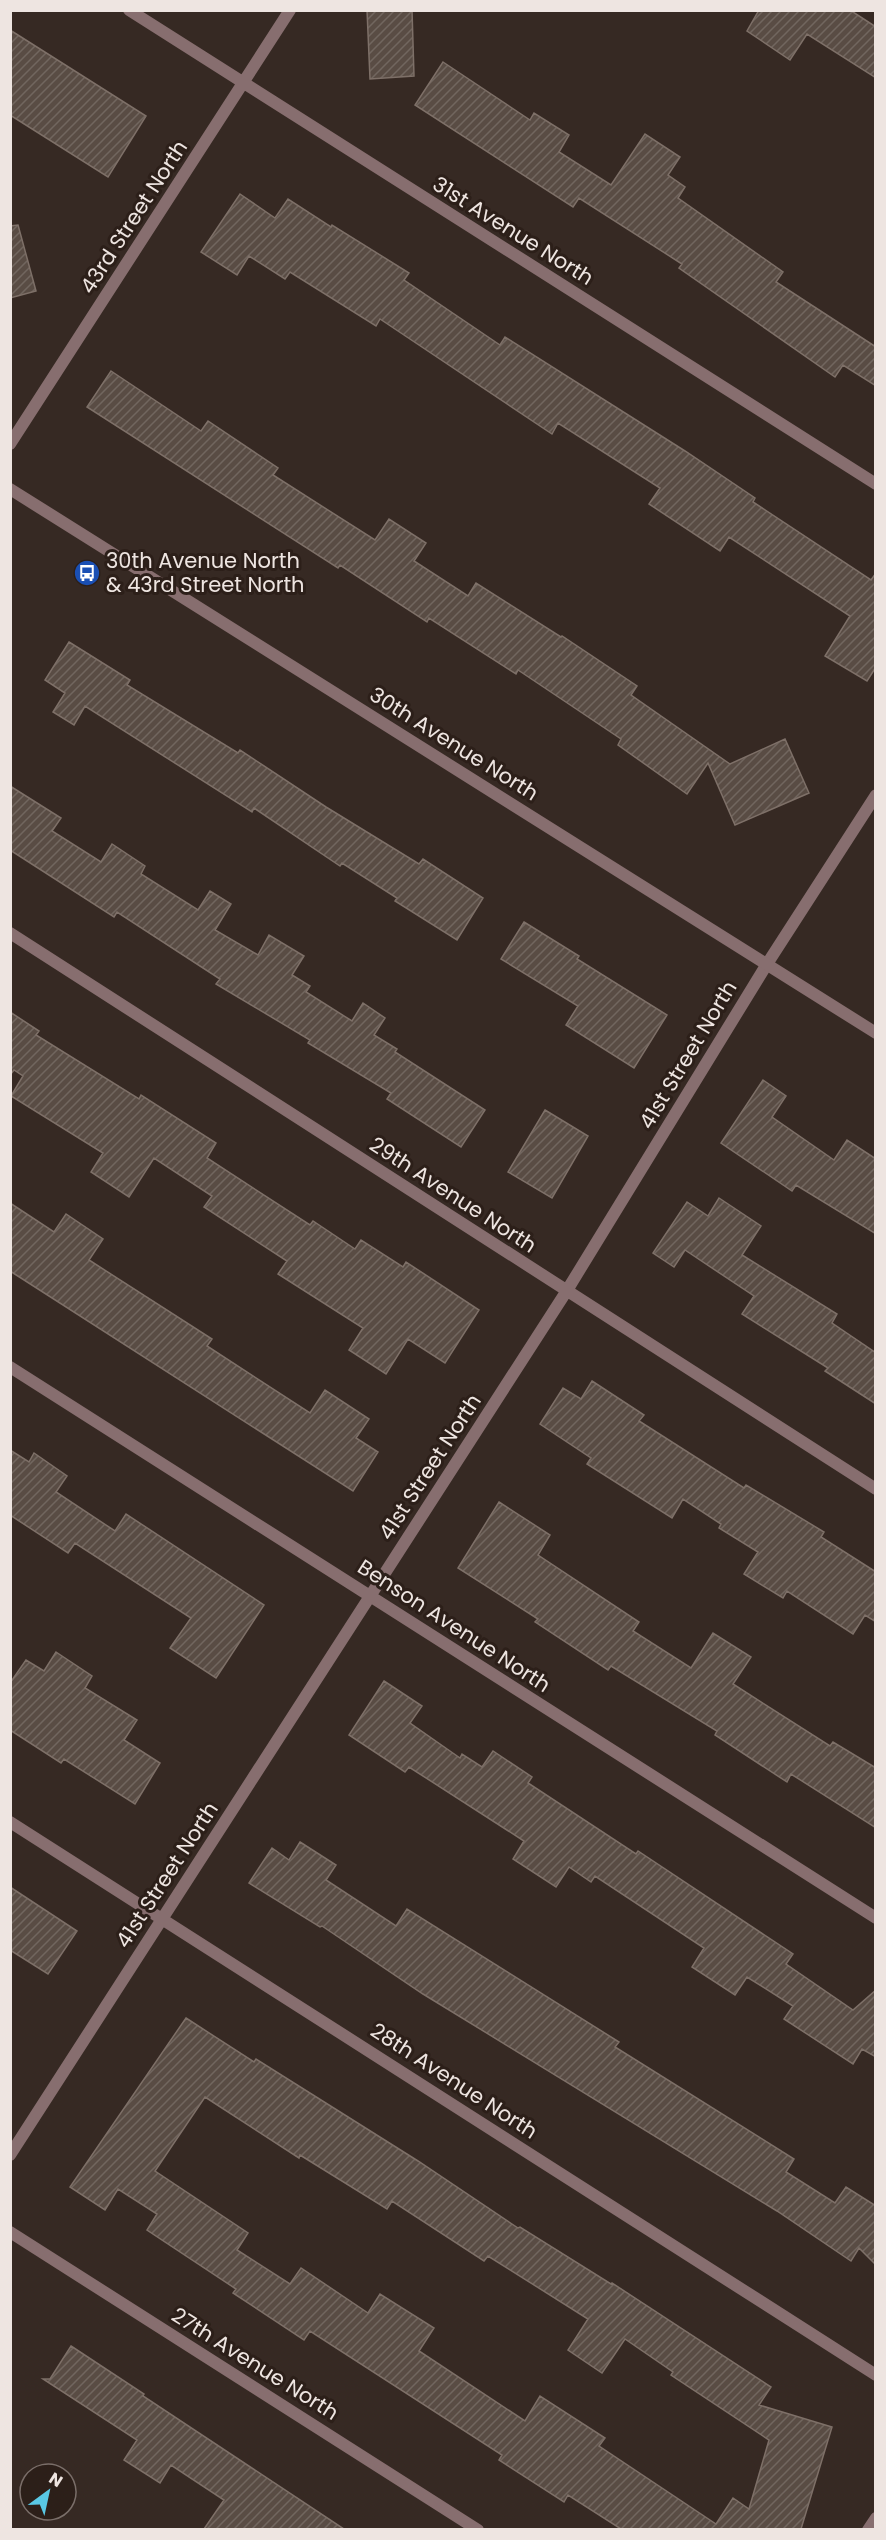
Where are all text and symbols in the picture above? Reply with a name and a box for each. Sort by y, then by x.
street label: 43rd Street North [73,134,194,299]
street label: 31st Avenue North [427,169,599,292]
place label: 30th Avenue North & 43rd Street North [106,546,305,599]
bus stop icon: 30th Avenue North & 43rd Street North [72,558,102,588]
street label: 30th Avenue North [364,680,544,807]
street label: 41st Street North [632,975,743,1134]
street label: 29th Avenue North [364,1130,542,1259]
street label: 41st Street North [372,1388,488,1545]
street label: Benson Avenue North [352,1552,556,1699]
street label: 41st Street North [109,1796,225,1953]
street label: 28th Avenue North [365,2016,543,2145]
street label: 27th Avenue North [166,2300,344,2427]
north arrow [18,2462,78,2522]
text: N [45,2467,67,2493]

